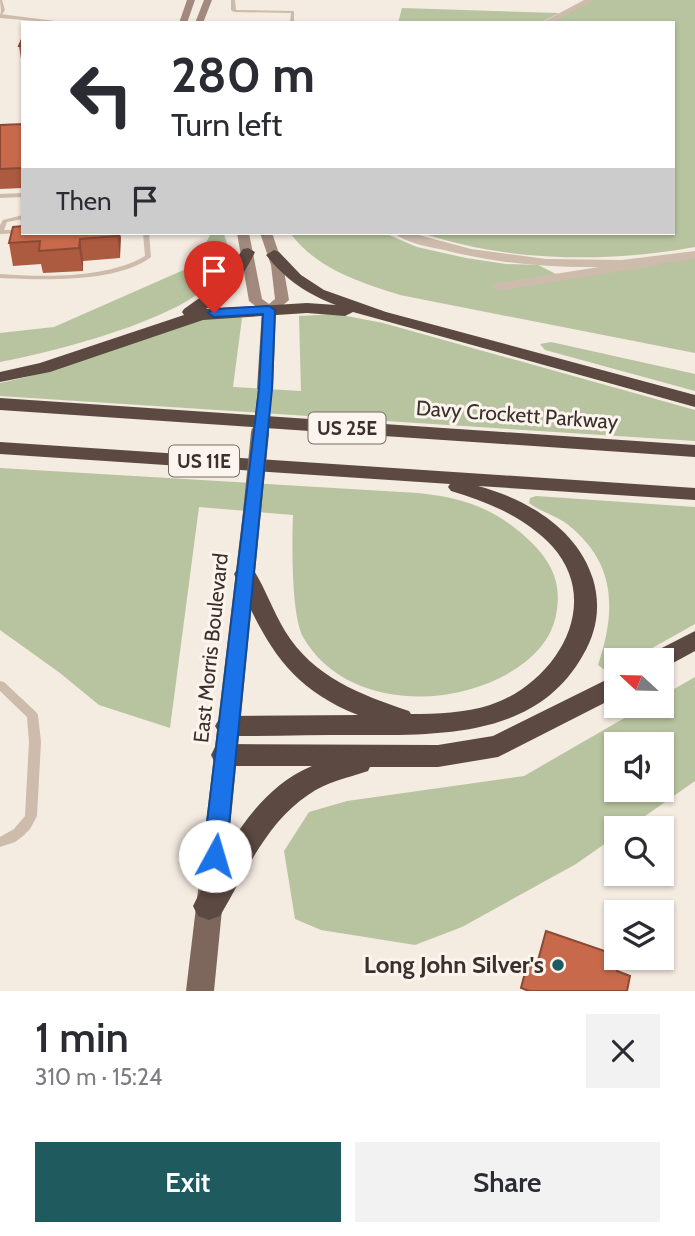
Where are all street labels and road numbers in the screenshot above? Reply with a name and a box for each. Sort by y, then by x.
street label: Davy Crockett Parkway [415,395,619,434]
road number: US 25E [308,412,386,444]
road number: US 11E [169,446,239,476]
street label: East Morris Boulevard [188,552,233,744]

